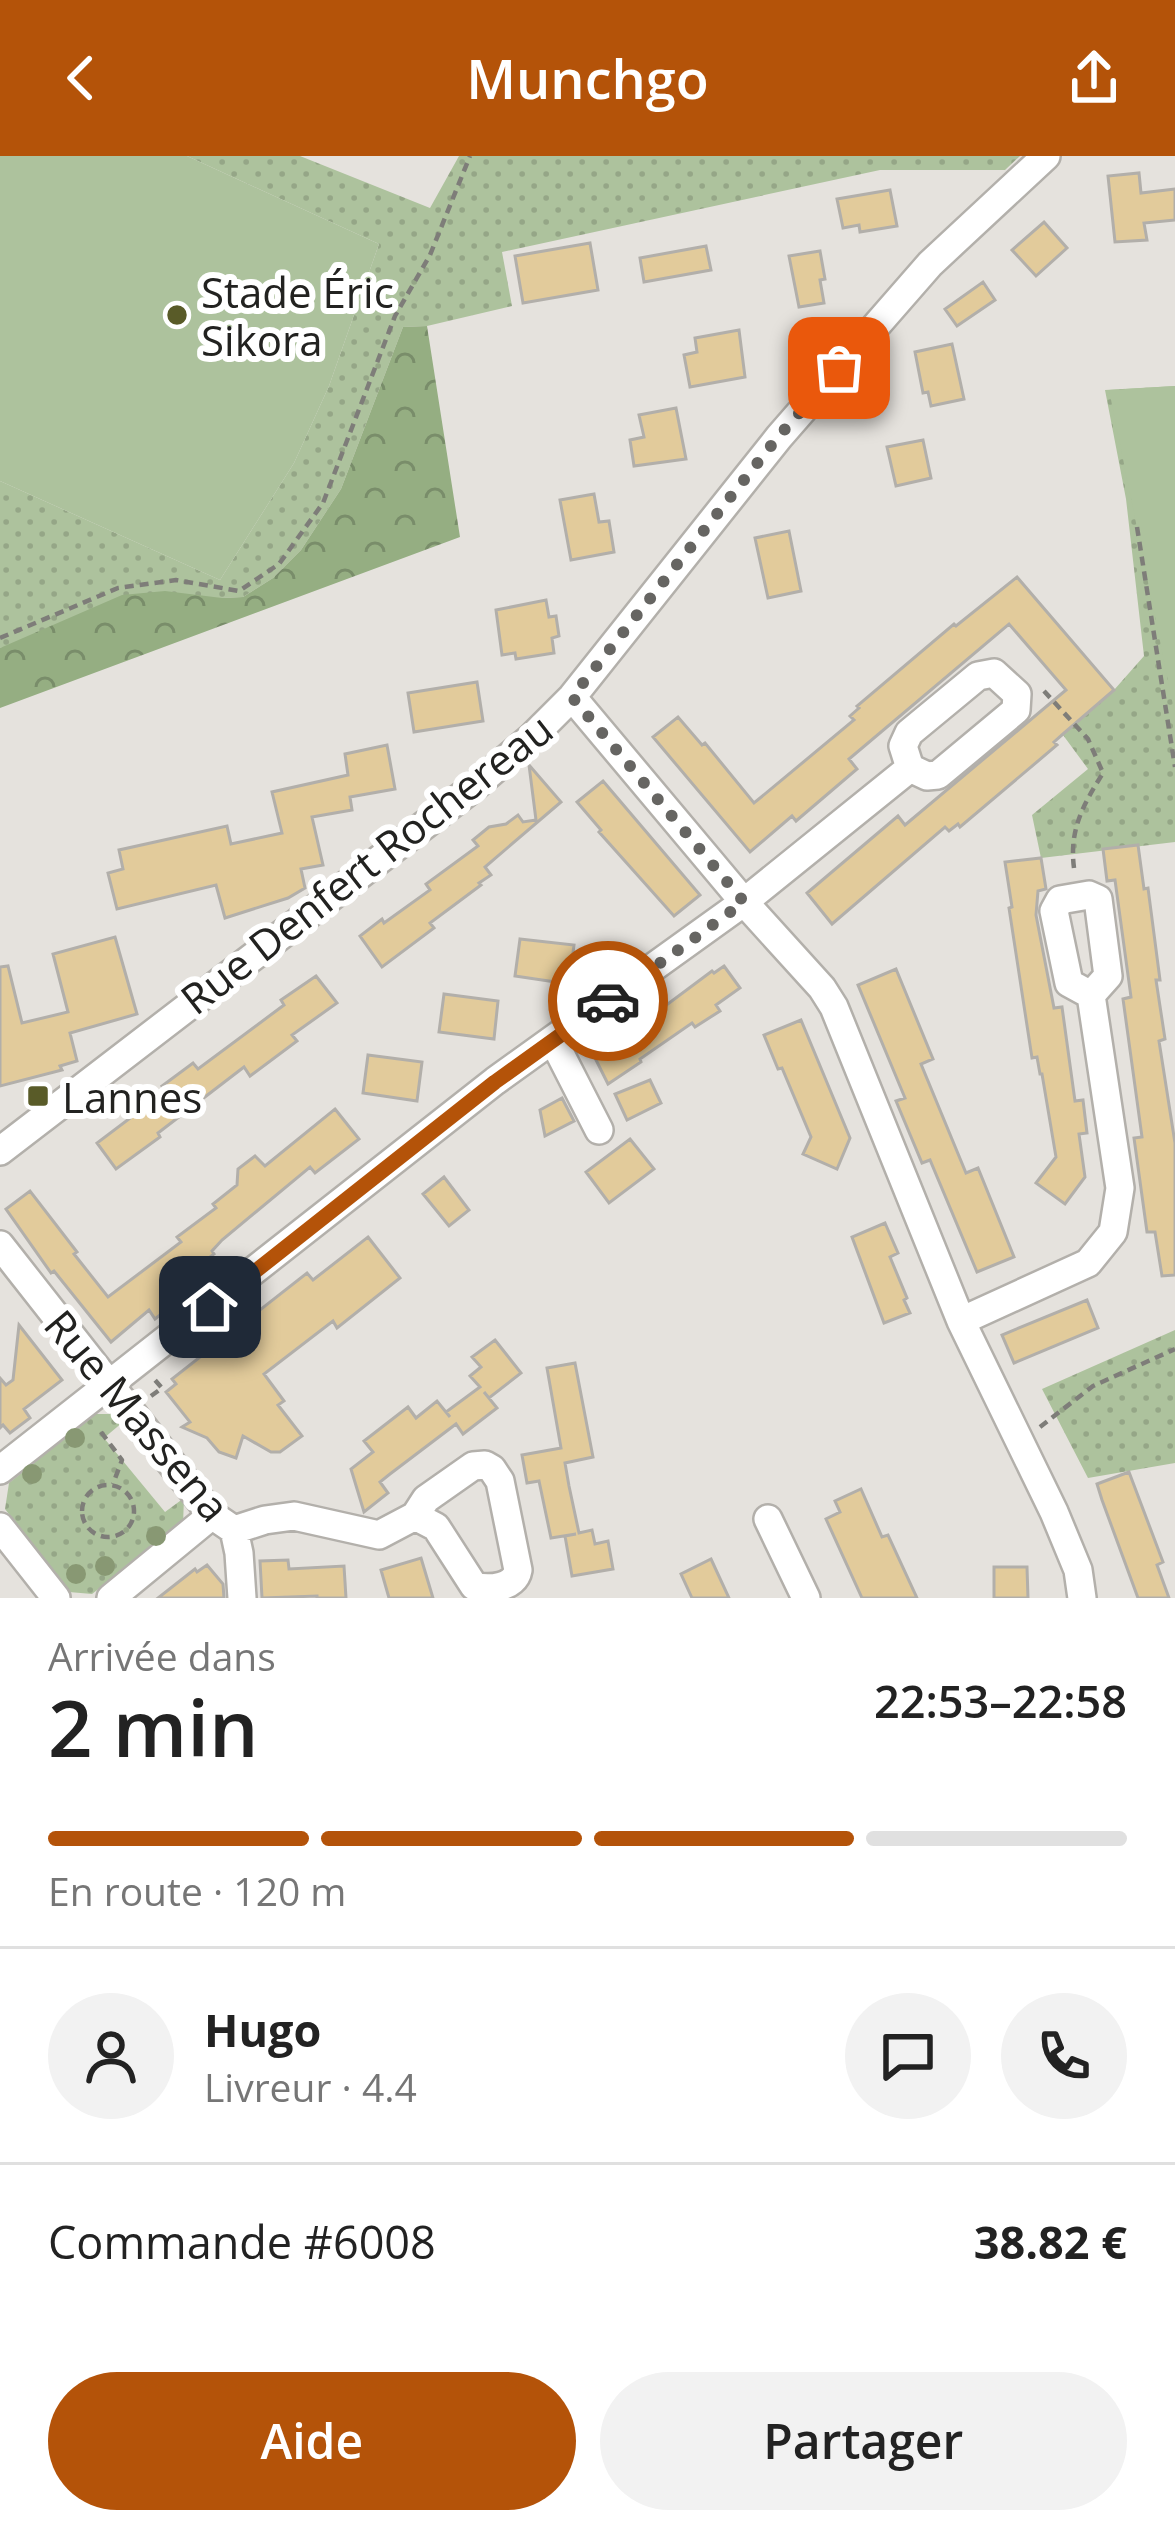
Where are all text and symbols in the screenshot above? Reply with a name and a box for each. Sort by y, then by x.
text: Munchgo [466,41,709,115]
icon: back [48,45,114,111]
icon: share [1061,45,1127,111]
place label: Stade Éric Sikora [201,263,394,368]
marker: Stade Éric Sikora [164,302,190,328]
pin [788,317,890,419]
icon: bag [806,335,872,401]
street label: Rue Denfert Rochereau [168,700,564,1026]
courier [548,941,668,1061]
icon: car [575,968,641,1034]
place label: Lannes [62,1068,202,1125]
marker: Lannes [25,1083,51,1109]
pin [159,1256,261,1358]
icon: home [177,1274,243,1340]
street label: Rue Massena [33,1297,243,1533]
text: Arrivée dans [48,1629,276,1682]
text: 22:53–22:58 [874,1670,1127,1731]
text: 2 min [48,1674,259,1780]
text: En route · 120 m [48,1864,346,1917]
button: person [48,1993,174,2119]
button: chat [845,1993,971,2119]
button: phone [1001,1993,1127,2119]
text: Hugo [204,1999,321,2060]
text: Livreur · 4.4 [204,2060,417,2113]
text: Commande #6008 [48,2211,436,2272]
text: 38.82 € [974,2211,1127,2272]
button: Aide [48,2372,576,2510]
button: Partager [600,2372,1127,2510]

